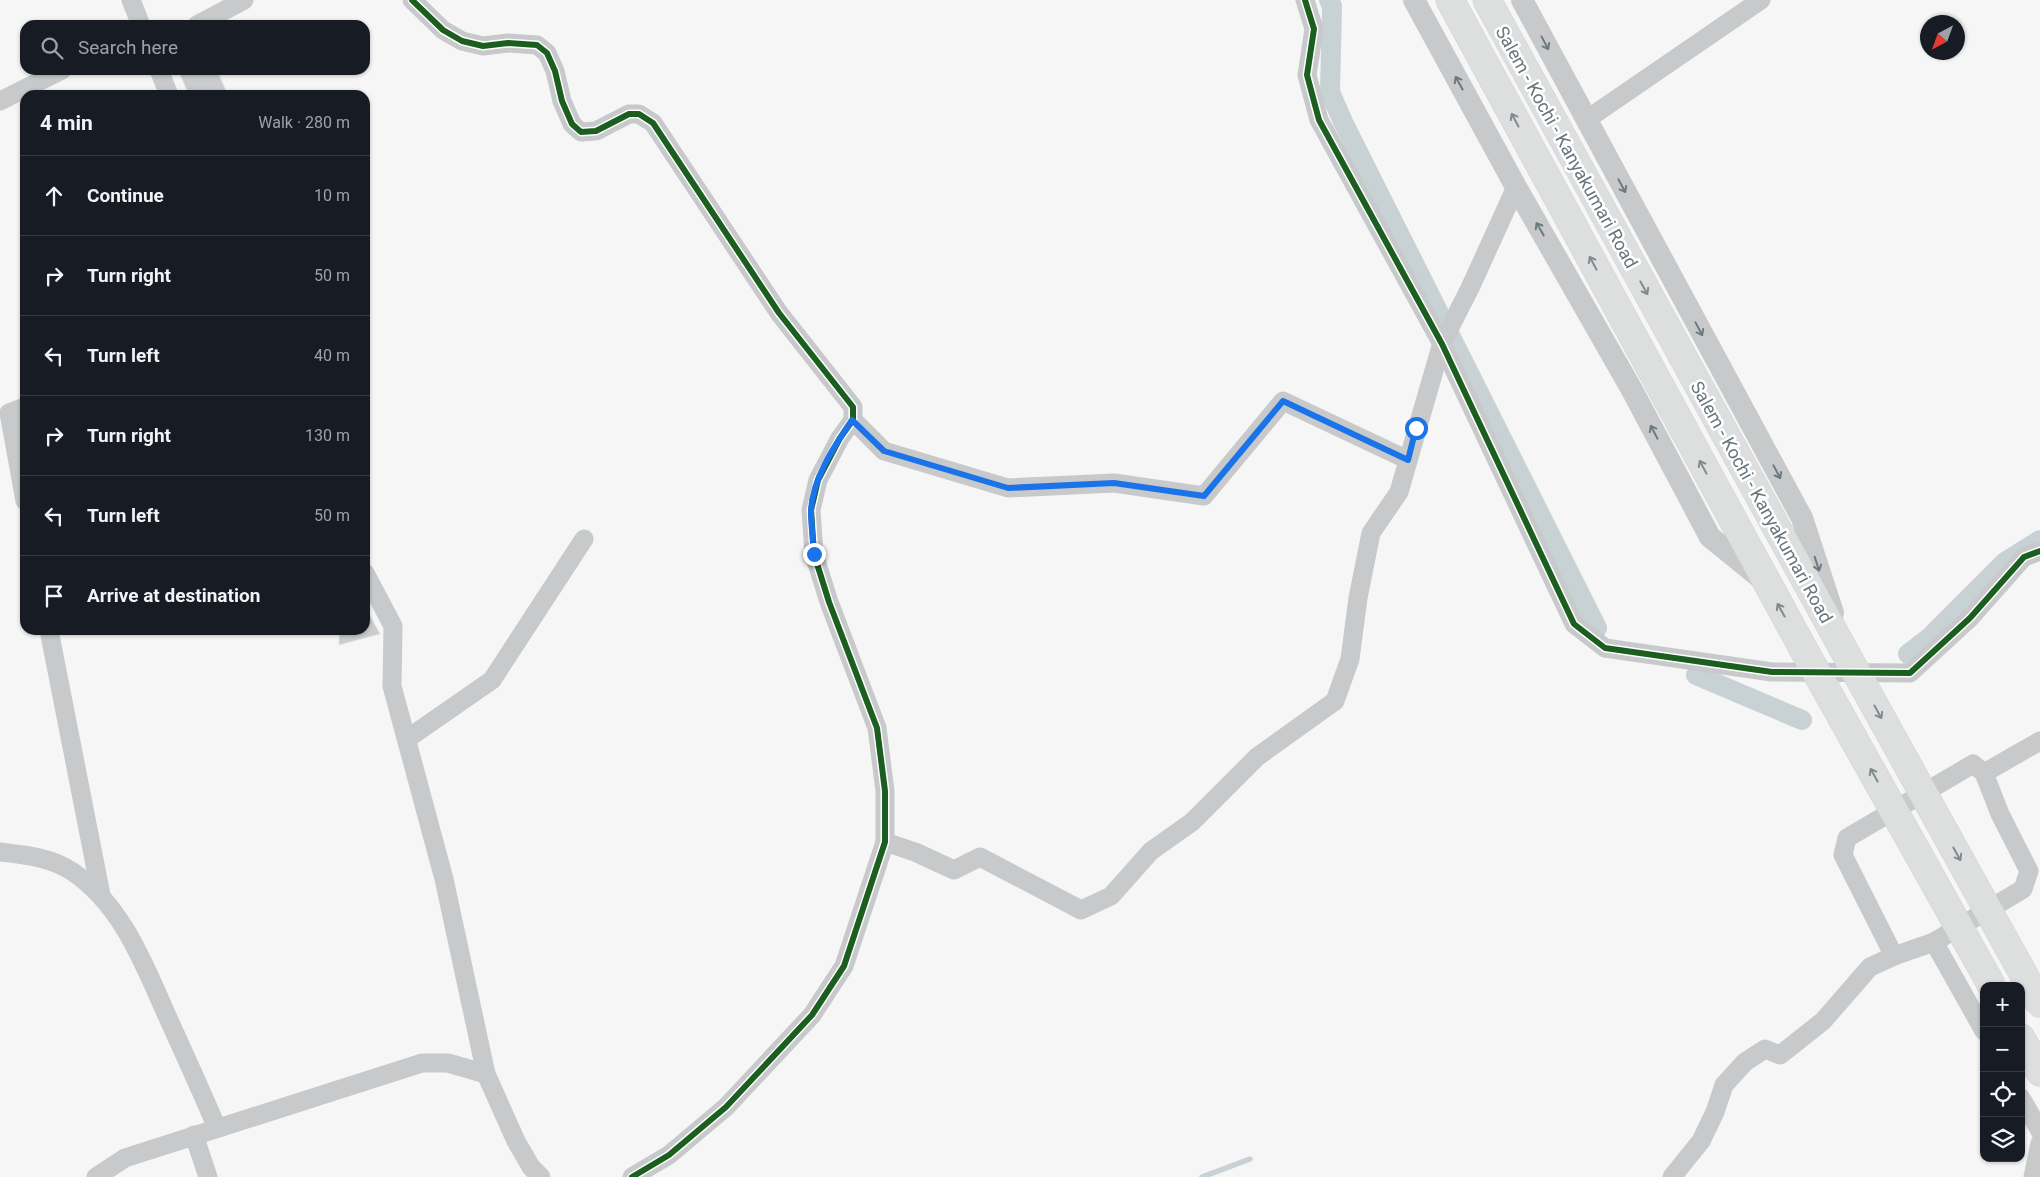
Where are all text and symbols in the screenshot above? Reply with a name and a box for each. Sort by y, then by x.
north arrow [1920,15,1965,60]
search box [20,20,370,75]
street label: Salem - Kochi - Kanyakumari Road [1492,22,1642,272]
icon: search [38,34,66,62]
one-way arrow [1541,35,1550,50]
text: Search here [78,36,178,59]
one-way arrow [1454,75,1464,90]
text: 4 min [40,111,93,135]
text: Walk · 280 m [258,113,350,132]
one-way arrow [1510,113,1519,128]
one-way arrow [1618,178,1627,193]
icon: ahead [40,182,68,210]
text: Continue [87,184,164,207]
text: 10 m [314,186,350,205]
one-way arrow [1535,222,1545,237]
one-way arrow [1587,256,1597,270]
icon: right [40,262,68,290]
text: Turn right [87,264,171,287]
text: 50 m [314,266,350,285]
one-way arrow [1640,281,1650,295]
one-way arrow [1695,321,1705,335]
icon: left [40,342,68,370]
text: Turn left [87,344,160,367]
text: 40 m [314,346,350,365]
street label: Salem - Kochi - Kanyakumari Road [1687,377,1837,627]
route start [1405,417,1428,440]
icon: right [40,422,68,450]
text: Turn right [87,424,171,447]
one-way arrow [1649,424,1659,439]
text: 130 m [305,426,350,445]
one-way arrow [1698,460,1708,475]
one-way arrow [1772,464,1782,479]
icon: left [40,502,68,530]
text: Turn left [87,504,160,527]
text: 50 m [314,506,350,525]
route end [803,543,826,566]
one-way arrow [1813,556,1822,571]
icon: arrive [40,582,68,610]
text: Arrive at destination [87,584,260,607]
one-way arrow [1776,603,1785,618]
one-way arrow [1873,705,1883,720]
one-way arrow [1868,769,1878,783]
one-way arrow [1952,847,1962,862]
map controls [1980,982,2025,1162]
button: + [1980,982,2025,1027]
button: − [1980,1027,2025,1072]
button: locate [1980,1072,2025,1117]
button: layers [1980,1117,2025,1162]

